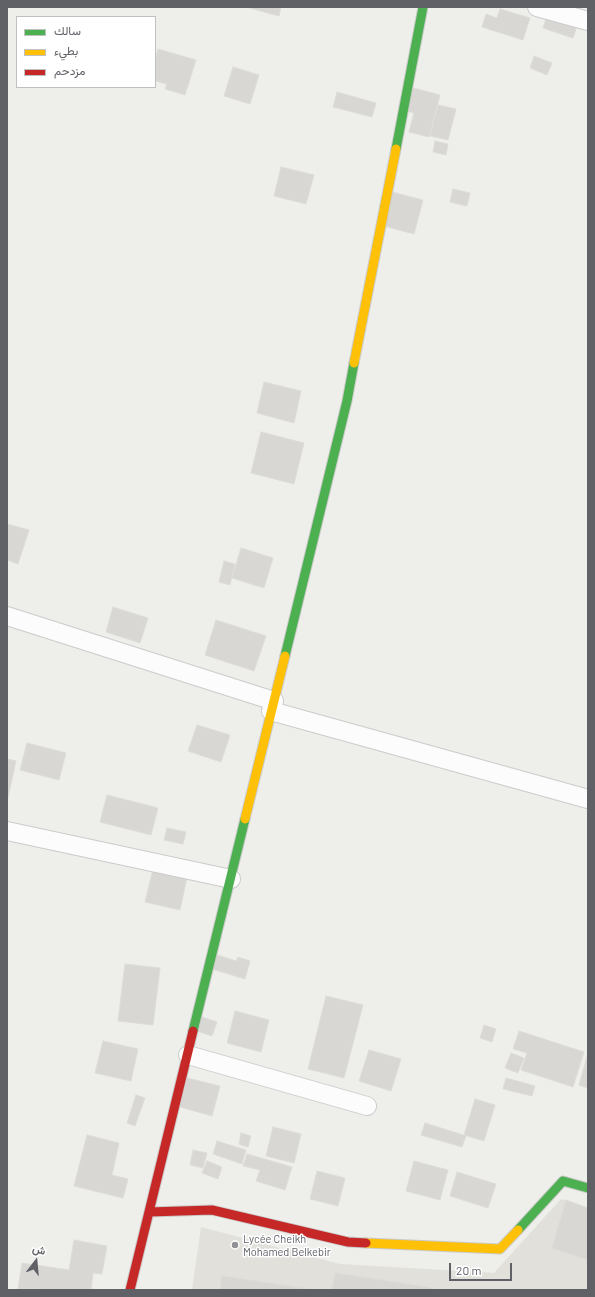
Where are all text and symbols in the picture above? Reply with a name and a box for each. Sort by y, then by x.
legend [16,16,156,88]
text: سالك [54,23,81,37]
text: بطيء [54,43,78,57]
text: مزدحم [54,63,85,77]
place label: Lycée Cheikh Mohamed Belkebir [243,1232,331,1258]
marker: Lycée Cheikh Mohamed Belkebir [230,1240,240,1250]
north arrow [16,1241,56,1281]
text: ش [31,1241,48,1257]
scale bar [451,1255,514,1281]
text: 20 m [456,1263,482,1277]

